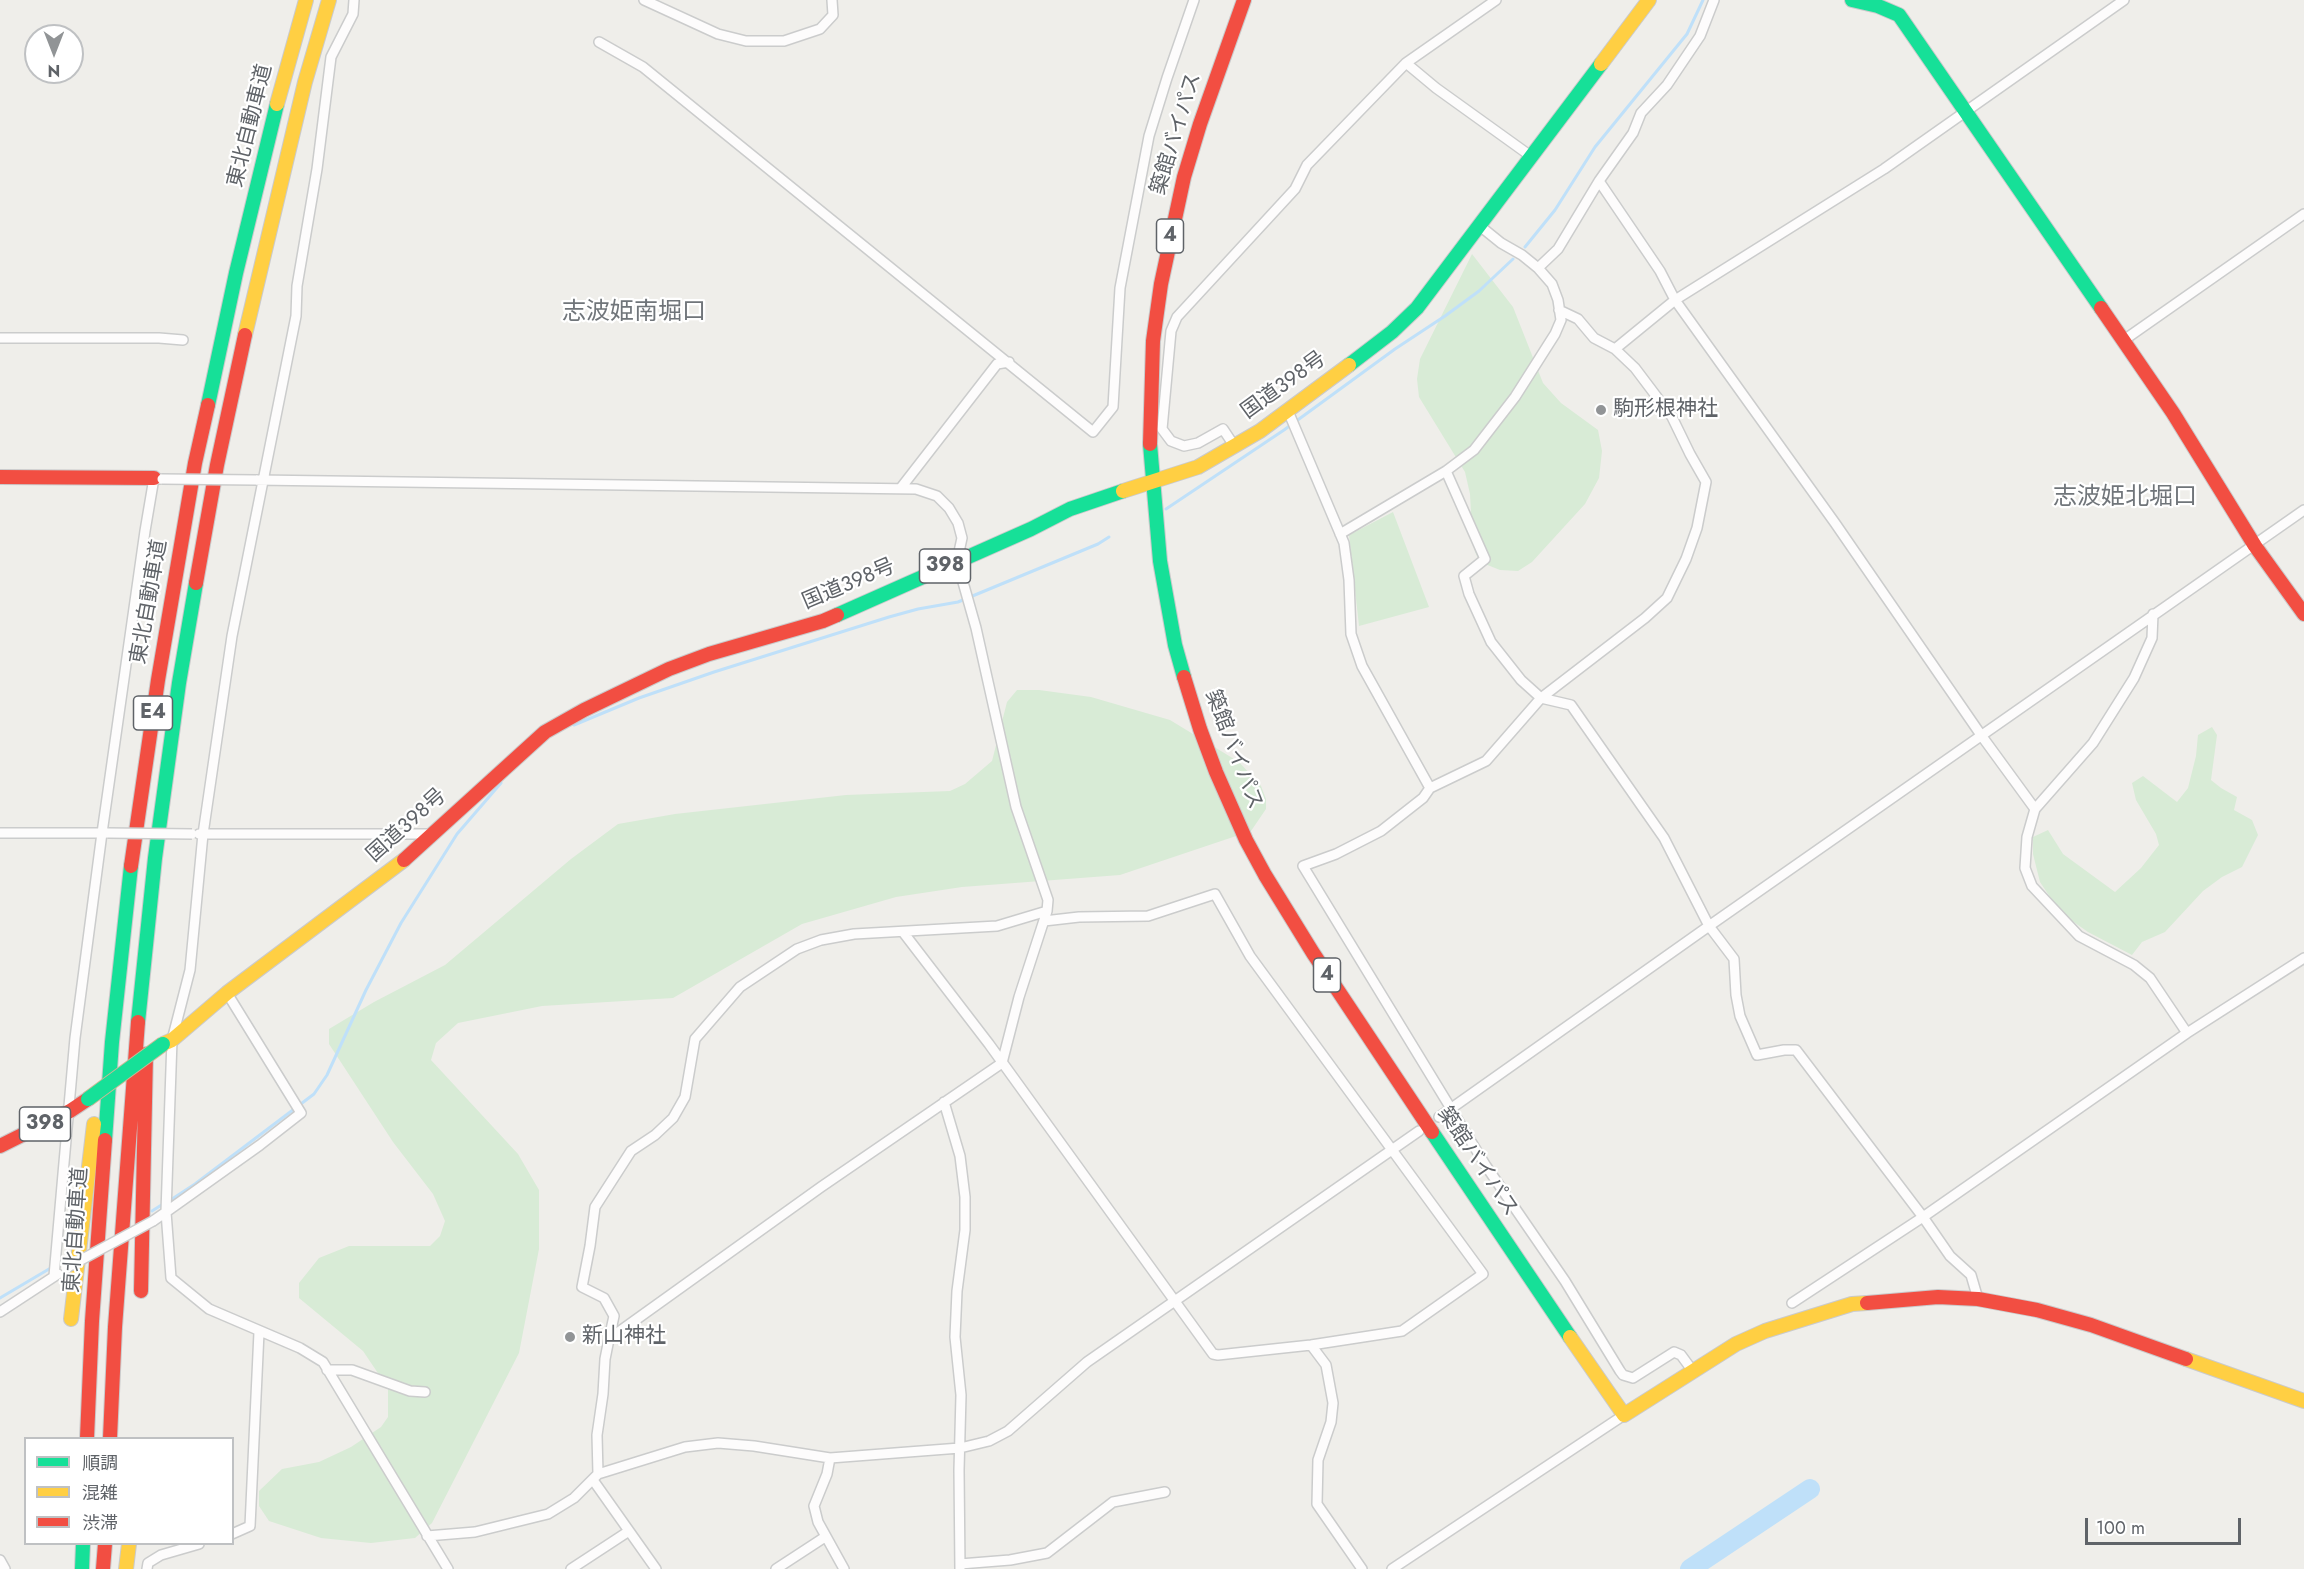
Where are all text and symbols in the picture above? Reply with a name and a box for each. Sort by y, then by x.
north arrow [24,24,84,84]
text: N [48,59,60,82]
street label: 東北自動車道 [224,62,278,190]
street label: 築館バイパス [1147,70,1207,198]
road number: 4 [1156,219,1184,253]
district label: 志波姫南堀口 [562,299,706,327]
street label: 国道398号 [1237,347,1331,425]
place label: 駒形根神社 [1613,397,1718,423]
marker: 駒形根神社 [1594,403,1608,417]
district label: 志波姫北堀口 [2053,484,2197,512]
street label: 東北自動車道 [127,538,173,666]
road number: 398 [920,549,970,583]
street label: 国道398号 [799,554,899,616]
street label: 築館バイパス [1199,687,1267,813]
road number: E4 [134,696,172,730]
street label: 国道398号 [362,784,452,868]
road number: 4 [1314,958,1340,992]
street label: 築館バイパス [1431,1103,1523,1221]
road number: 398 [20,1107,70,1141]
street label: 東北自動車道 [60,1166,94,1294]
place label: 新山神社 [582,1324,666,1350]
marker: 新山神社 [563,1330,577,1344]
legend [24,1437,234,1545]
text: 順調 [82,1450,118,1476]
text: 混雑 [82,1480,118,1506]
scale bar [2088,1506,2244,1544]
text: 渋滞 [82,1510,118,1536]
text: 100 m [2096,1515,2145,1541]

